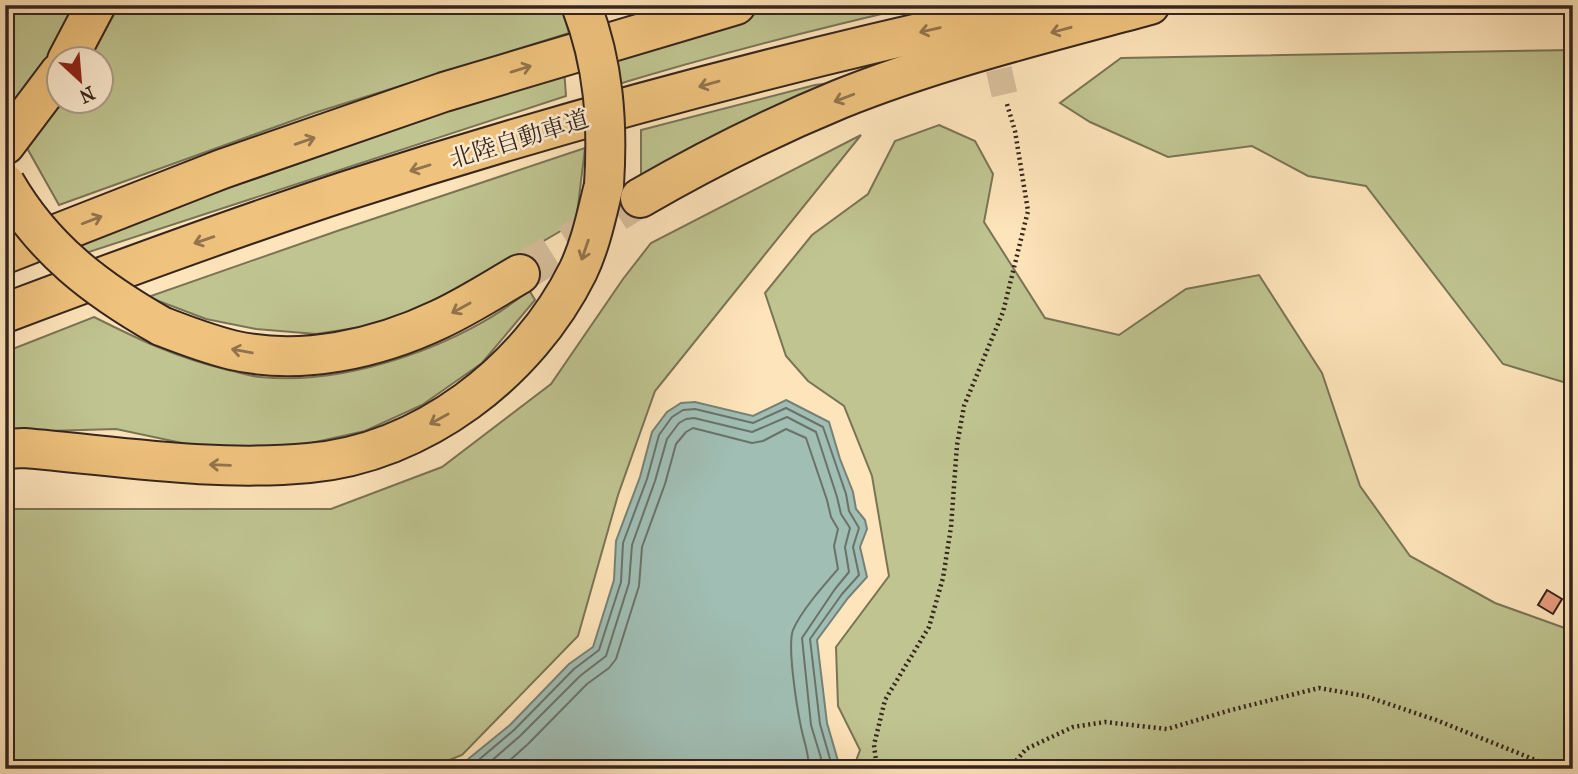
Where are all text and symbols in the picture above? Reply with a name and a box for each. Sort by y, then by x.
one-way arrow [919,24,942,37]
one-way arrow [1050,24,1072,37]
north arrow [46,46,116,116]
one-way arrow [509,62,531,75]
one-way arrow [698,78,721,91]
text: N [75,81,98,108]
one-way arrow [834,93,855,106]
street label: 北陸自動車道 [446,105,592,173]
one-way arrow [293,134,315,146]
one-way arrow [409,163,431,176]
one-way arrow [80,213,102,226]
one-way arrow [194,235,216,247]
one-way arrow [578,239,590,261]
one-way arrow [451,301,471,315]
one-way arrow [231,344,254,357]
one-way arrow [429,413,450,426]
one-way arrow [209,458,232,471]

